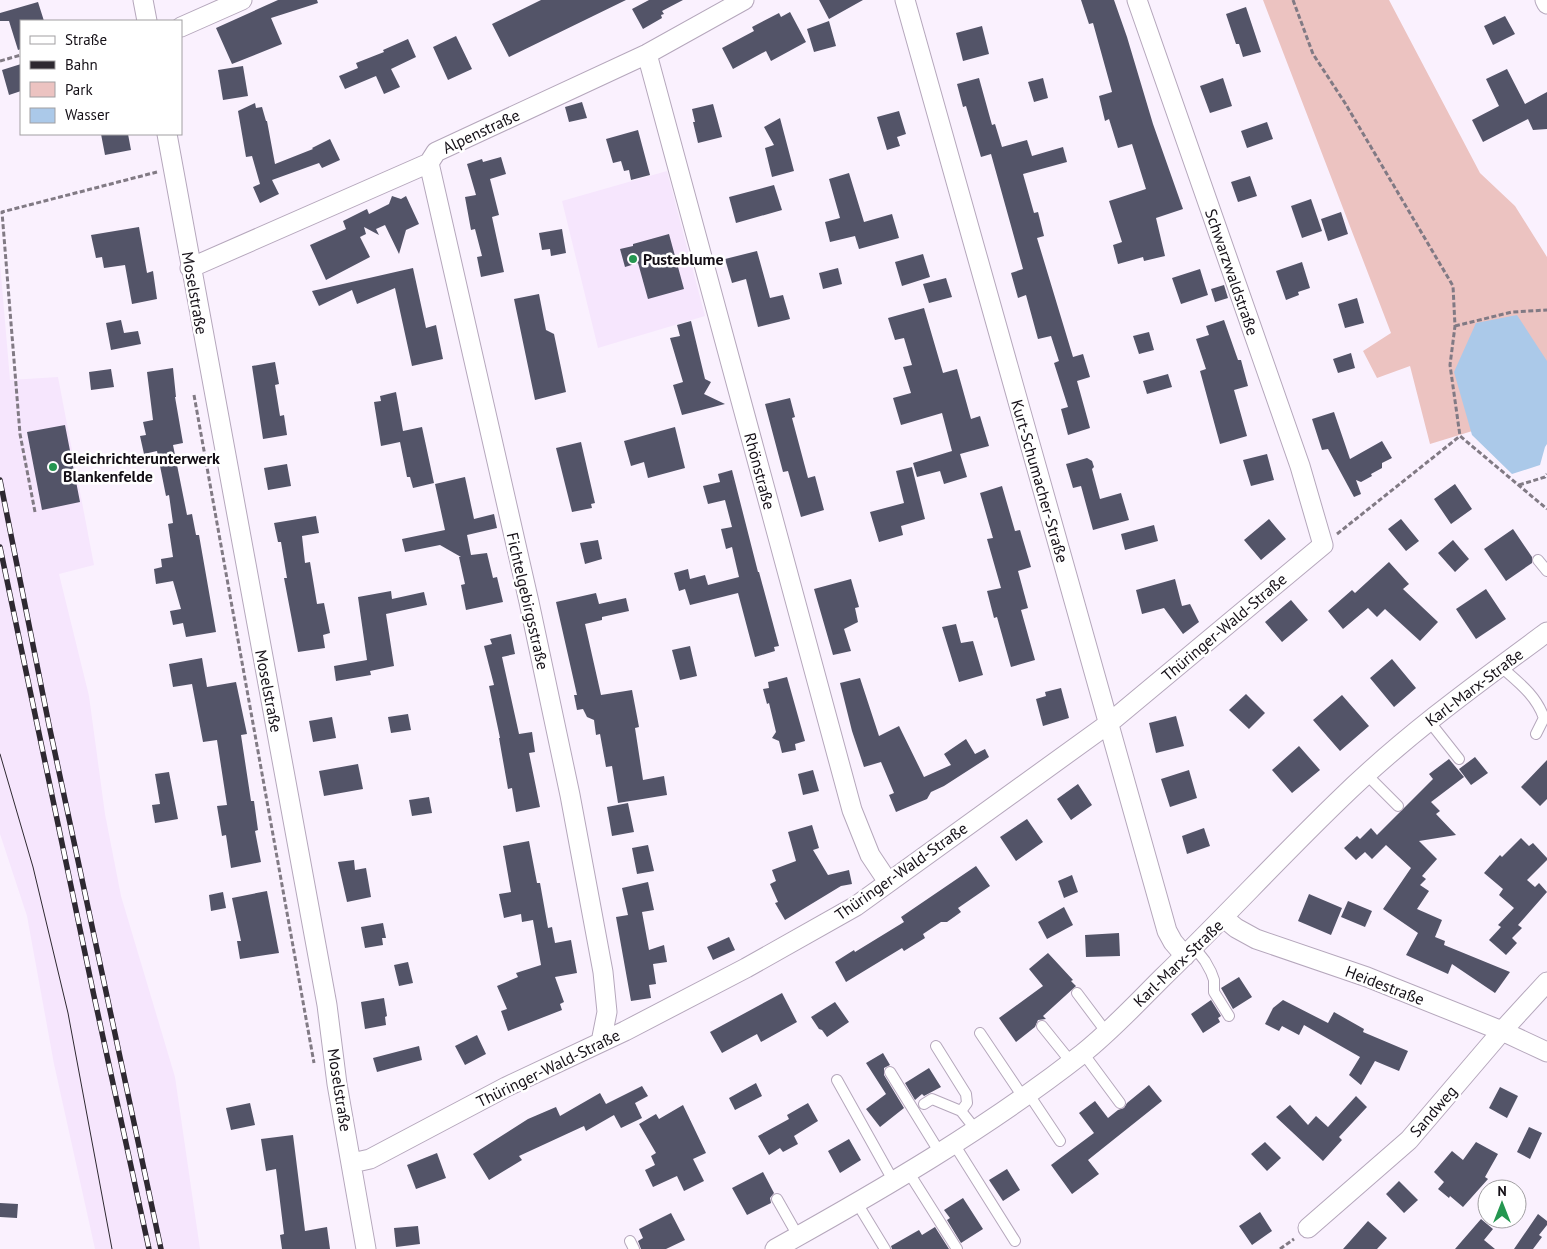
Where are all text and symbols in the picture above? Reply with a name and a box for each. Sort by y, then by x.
legend [20,20,182,135]
text: Straße [65,30,107,49]
text: Bahn [65,55,98,74]
text: Park [65,80,93,99]
street label: Alpenstraße [439,104,523,158]
text: Wasser [65,105,110,124]
street label: Schwarzwaldstraße [1201,206,1263,338]
place label: Pusteblume [643,249,724,269]
street label: Moselstraße [178,250,212,336]
marker: Pusteblume [627,253,639,265]
street label: Kurt-Schumacher-Straße [1007,397,1073,565]
street label: Rhönstraße [740,430,780,512]
place label: Gleichrichterunterwerk Blankenfelde [63,448,220,486]
marker: Gleichrichterunterwerk Blankenfelde [47,461,59,473]
street label: Fichtelgebirgsstraße [502,530,554,672]
street label: Thüringer-Wald-Straße [1157,569,1291,685]
street label: Karl-Marx-Straße [1421,644,1527,730]
street label: Moselstraße [251,648,287,734]
street label: Thüringer-Wald-Straße [831,818,971,924]
street label: Karl-Marx-Straße [1129,915,1227,1011]
street label: Heidestraße [1343,961,1427,1009]
street label: Thüringer-Wald-Straße [473,1025,623,1111]
street label: Moselstraße [324,1047,356,1133]
street label: Sandweg [1405,1081,1461,1141]
north arrow [1477,1179,1527,1229]
text: N [1497,1182,1507,1200]

